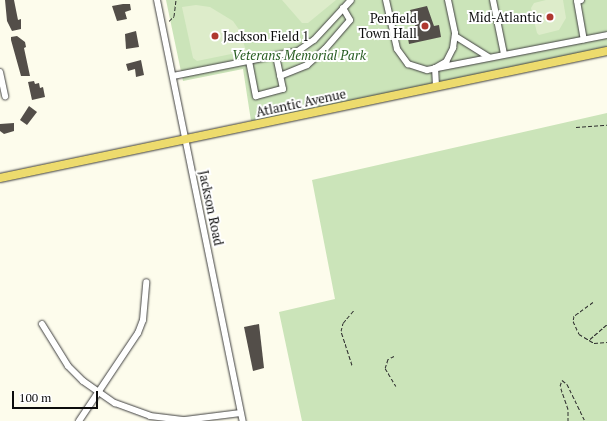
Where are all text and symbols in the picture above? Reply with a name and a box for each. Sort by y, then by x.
place label: Mid-Atlantic [469,9,542,25]
place label: Penfield Town Hall [359,11,417,42]
marker: Mid-Atlantic [545,12,555,22]
marker: Penfield Town Hall [420,21,430,31]
place label: Jackson Field 1 [223,28,309,44]
marker: Jackson Field 1 [210,31,220,41]
park label: Veterans Memorial Park [232,47,366,63]
street label: Atlantic Avenue [254,86,348,120]
street label: Jackson Road [195,169,227,247]
scale bar [14,383,100,409]
text: 100 m [19,390,51,405]

